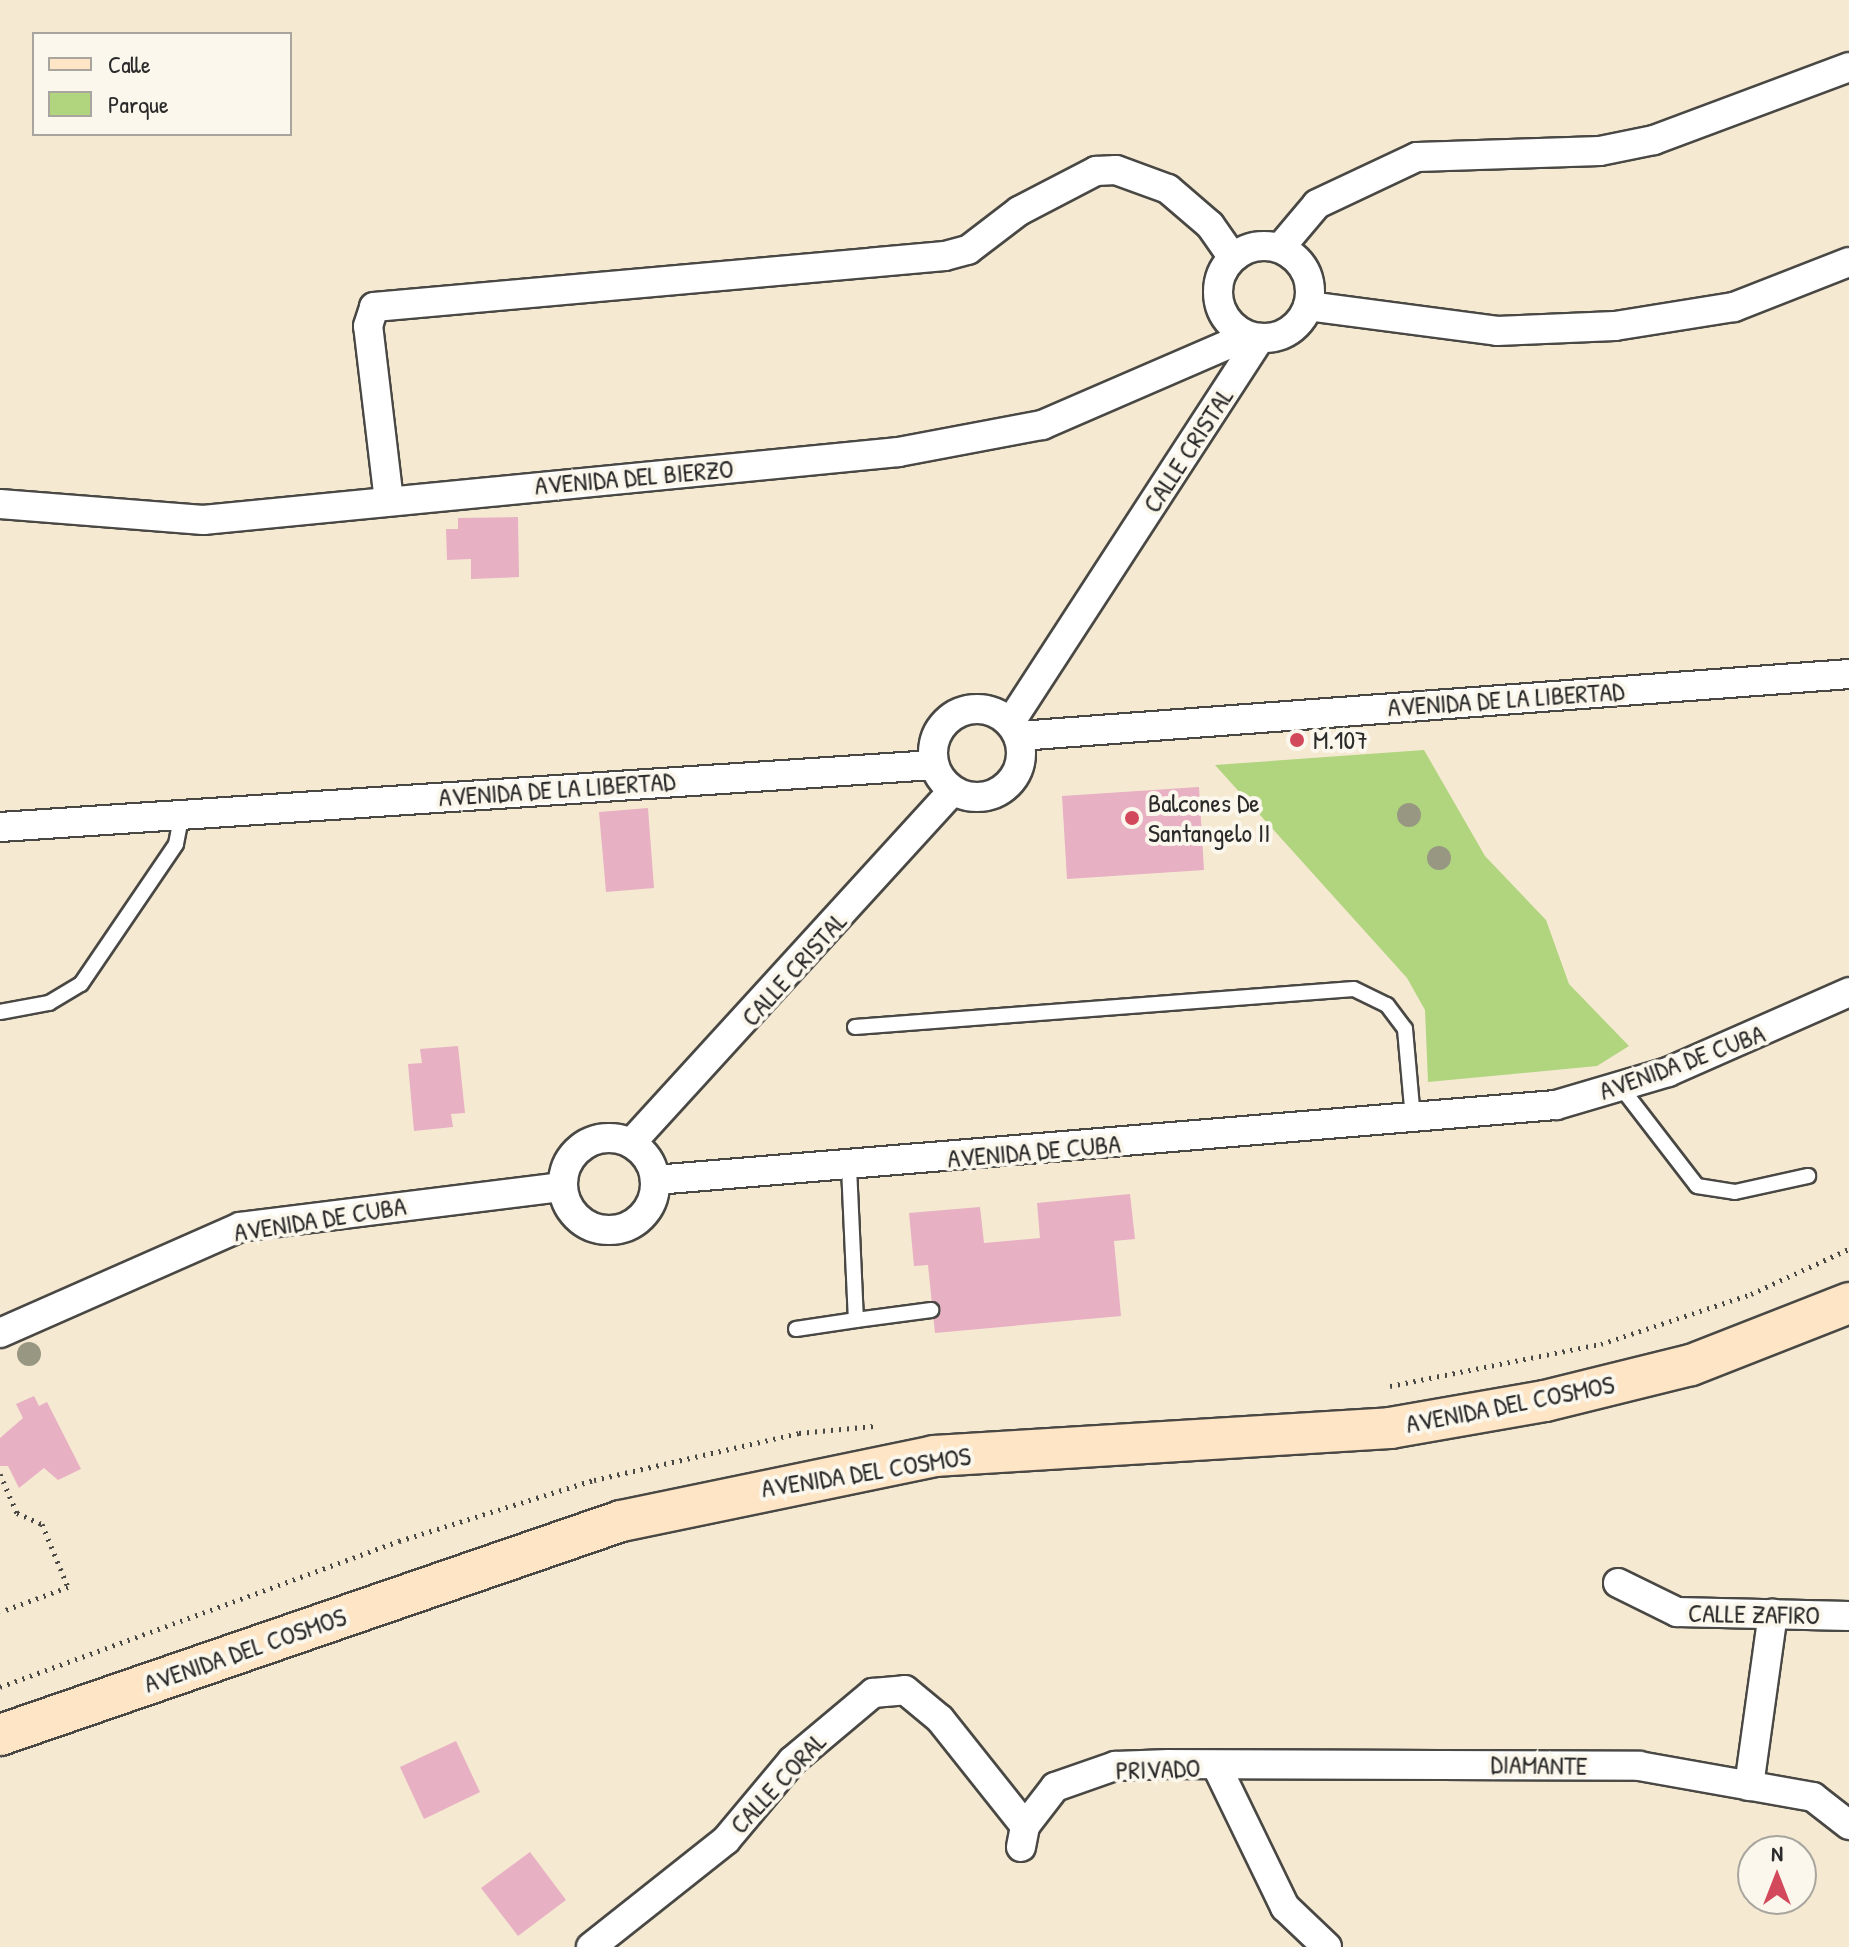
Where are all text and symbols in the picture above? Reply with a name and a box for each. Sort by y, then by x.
legend [32,32,292,136]
text: Calle [108,48,150,80]
text: Parque [108,88,168,120]
street label: CALLE CRISTAL [1136,382,1240,518]
street label: AVENIDA DEL BIERZO [533,453,735,501]
street label: AVENIDA DE LA LIBERTAD [1387,675,1625,723]
place label: M.107 [1313,724,1368,756]
marker: M.107 [1288,731,1306,749]
street label: AVENIDA DE LA LIBERTAD [438,765,676,813]
place label: Balcones De Santangelo II [1148,787,1270,848]
marker: Balcones De Santangelo II [1123,809,1141,827]
street label: CALLE CRISTAL [735,906,853,1032]
street label: AVENIDA DE CUBA [1595,1018,1769,1106]
street label: AVENIDA DE CUBA [946,1128,1122,1174]
street label: AVENIDA DE CUBA [232,1190,408,1248]
street label: AVENIDA DEL COSMOS [1403,1368,1617,1440]
street label: AVENIDA DEL COSMOS [759,1440,973,1504]
street label: CALLE ZAFIRO [1688,1597,1820,1631]
street label: AVENIDA DEL COSMOS [140,1601,350,1699]
street label: CALLE CORAL [723,1726,833,1840]
street label: DIAMANTE [1490,1749,1588,1781]
street label: PRIVADO [1115,1752,1201,1786]
north arrow [1737,1835,1817,1915]
text: N [1771,1838,1783,1868]

